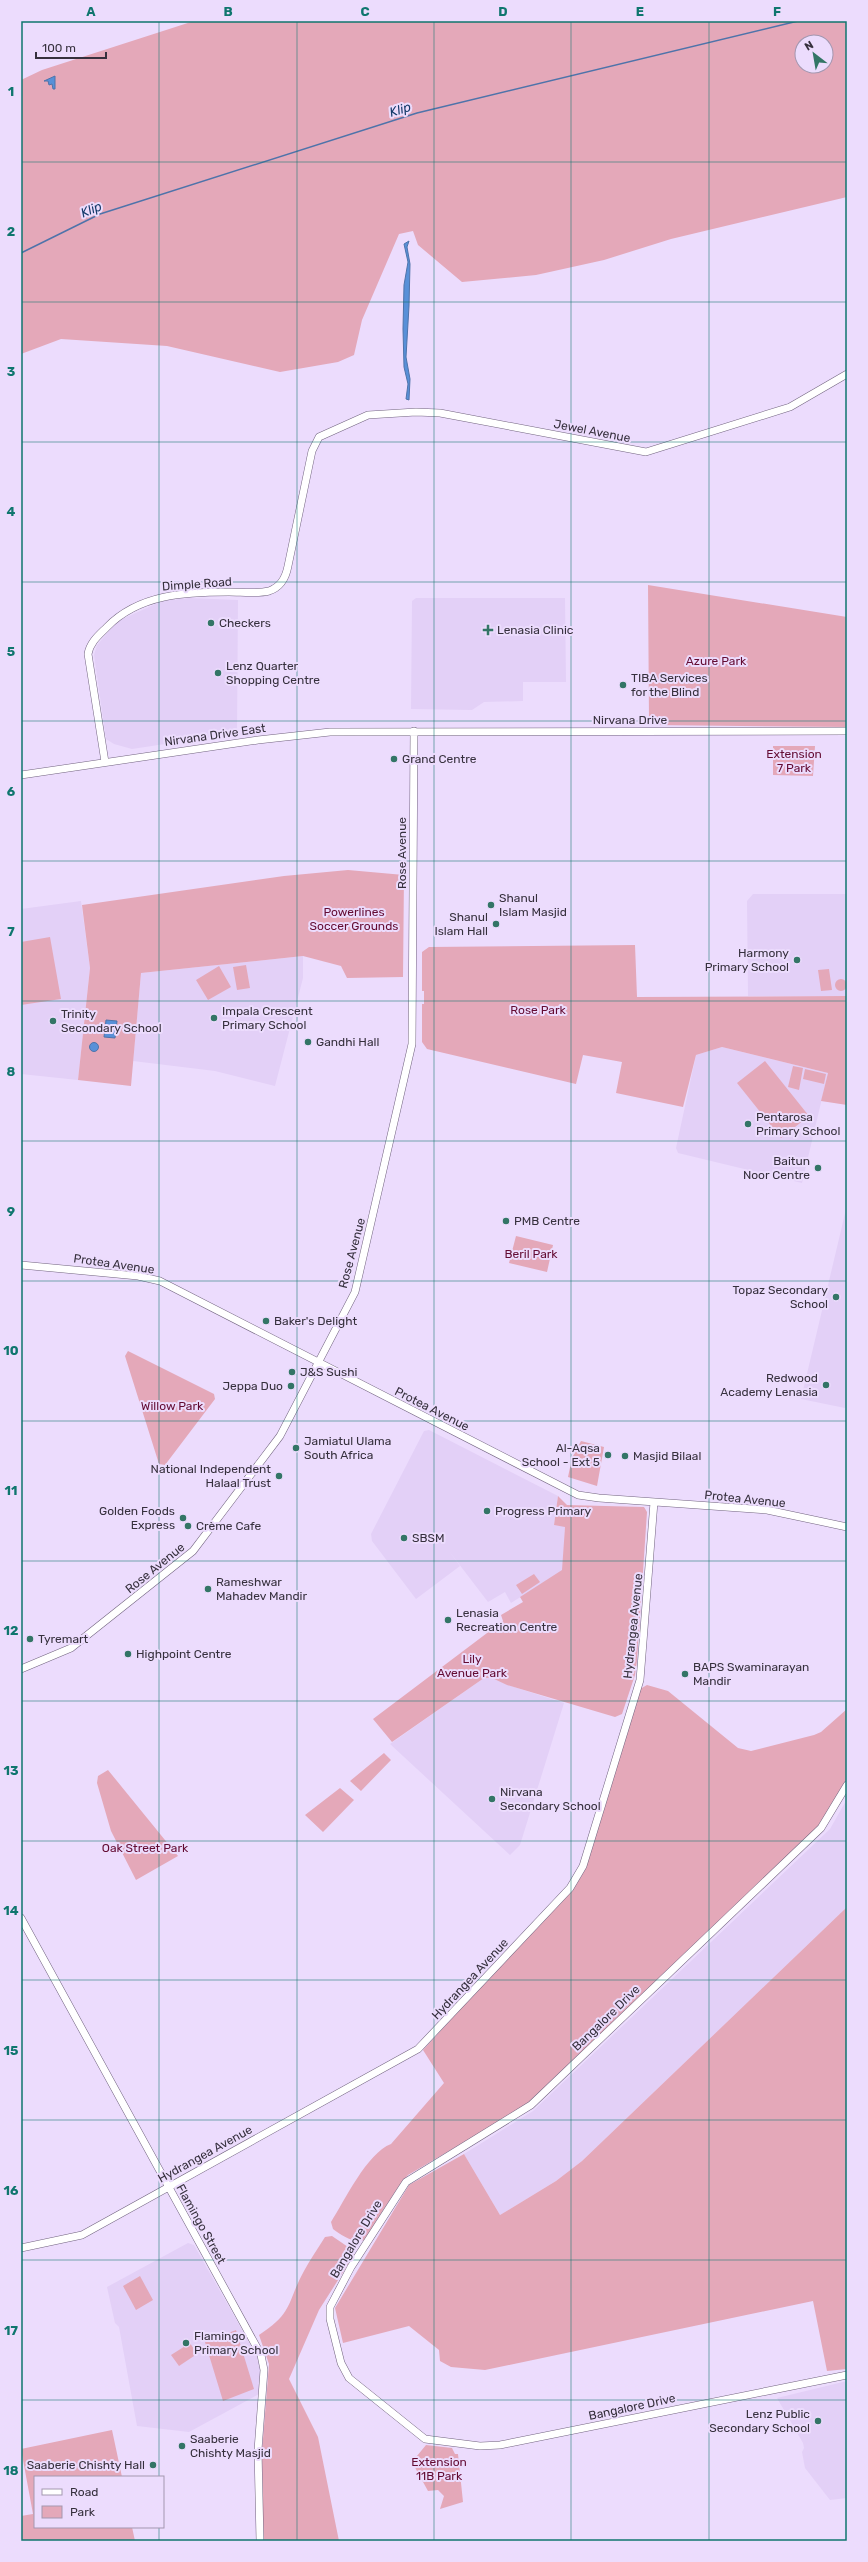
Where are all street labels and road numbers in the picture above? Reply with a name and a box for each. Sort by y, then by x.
street label: Jewel Avenue [552,417,632,445]
street label: Dimple Road [162,575,232,593]
street label: Nirvana Drive [593,713,668,727]
street label: Nirvana Drive East [163,721,267,749]
street label: Rose Avenue [395,817,409,889]
street label: Rose Avenue [336,1216,368,1290]
street label: Protea Avenue [73,1251,156,1277]
street label: Protea Avenue [392,1384,472,1434]
street label: Protea Avenue [704,1488,787,1510]
street label: Rose Avenue [123,1540,188,1596]
street label: Hydrangea Avenue [621,1572,646,1679]
street label: Hydrangea Avenue [429,1935,511,2022]
street label: Bangalore Drive [569,1982,643,2054]
street label: Hydrangea Avenue [155,2122,255,2186]
street label: Flamingo Street [173,2182,229,2267]
street label: Bangalore Drive [327,2197,385,2281]
street label: Bangalore Drive [587,2391,677,2423]

